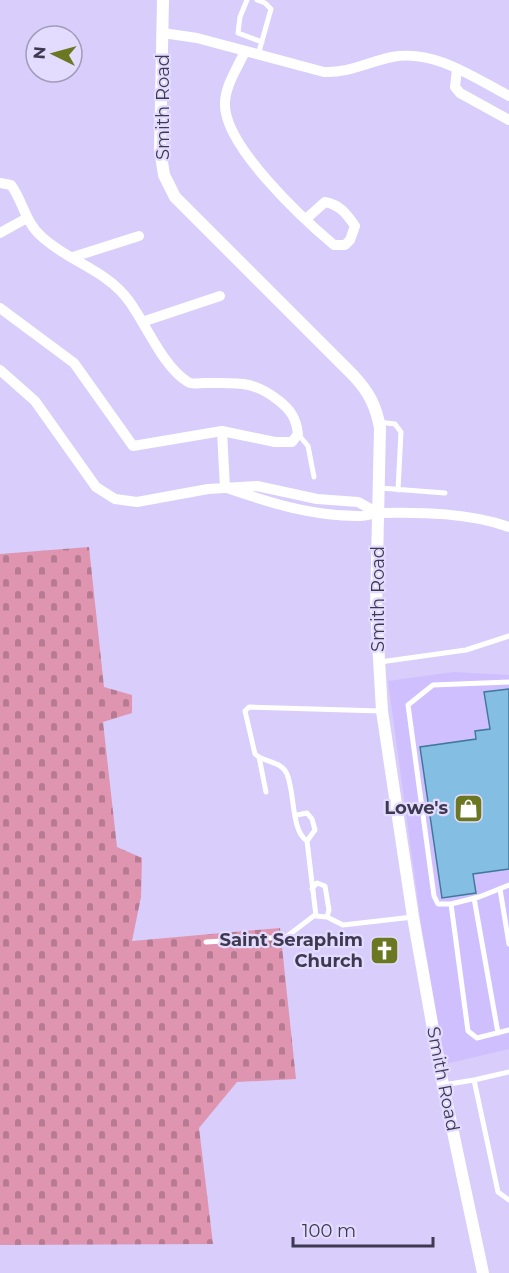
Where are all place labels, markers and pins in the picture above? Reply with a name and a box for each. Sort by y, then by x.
shop icon: Lowe's [453,792,485,824]
place label: Lowe's [384,797,448,819]
place label: Saint Seraphim Church [219,929,363,972]
church icon: Saint Seraphim Church [368,934,400,966]

